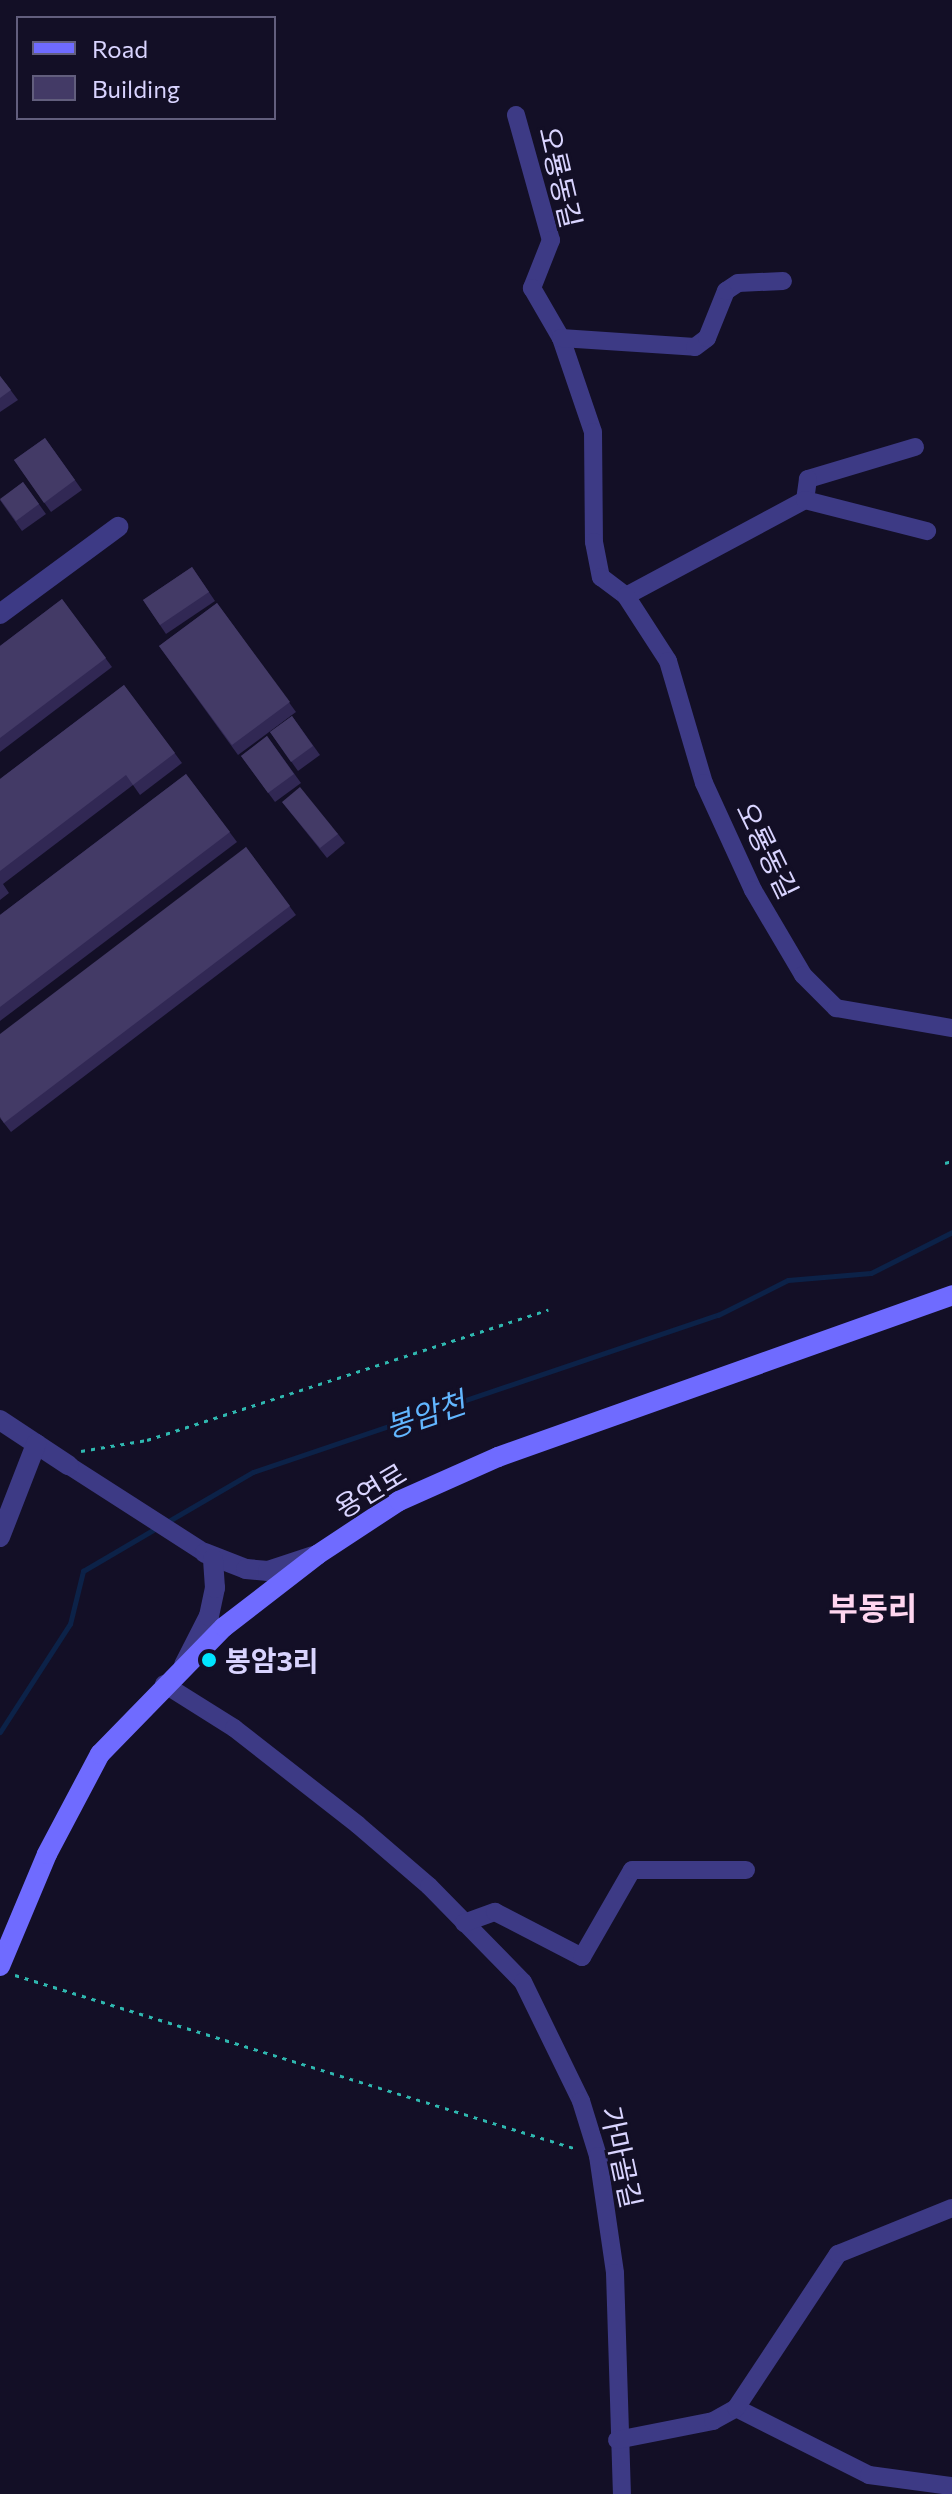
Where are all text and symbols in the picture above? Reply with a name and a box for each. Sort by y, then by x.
legend [16,16,276,120]
text: Road [92,34,148,63]
text: Building [92,74,180,103]
street label: 오룡동길 [533,123,589,231]
street label: 오룡동길 [730,796,806,904]
water label: 봉암천 [380,1384,470,1444]
street label: 용연로 [328,1456,412,1524]
district label: 부동리 [829,1588,917,1626]
place label: 봉암3리 [225,1643,319,1677]
marker: 봉암3리 [200,1651,218,1669]
street label: 가마골길 [595,2103,649,2211]

